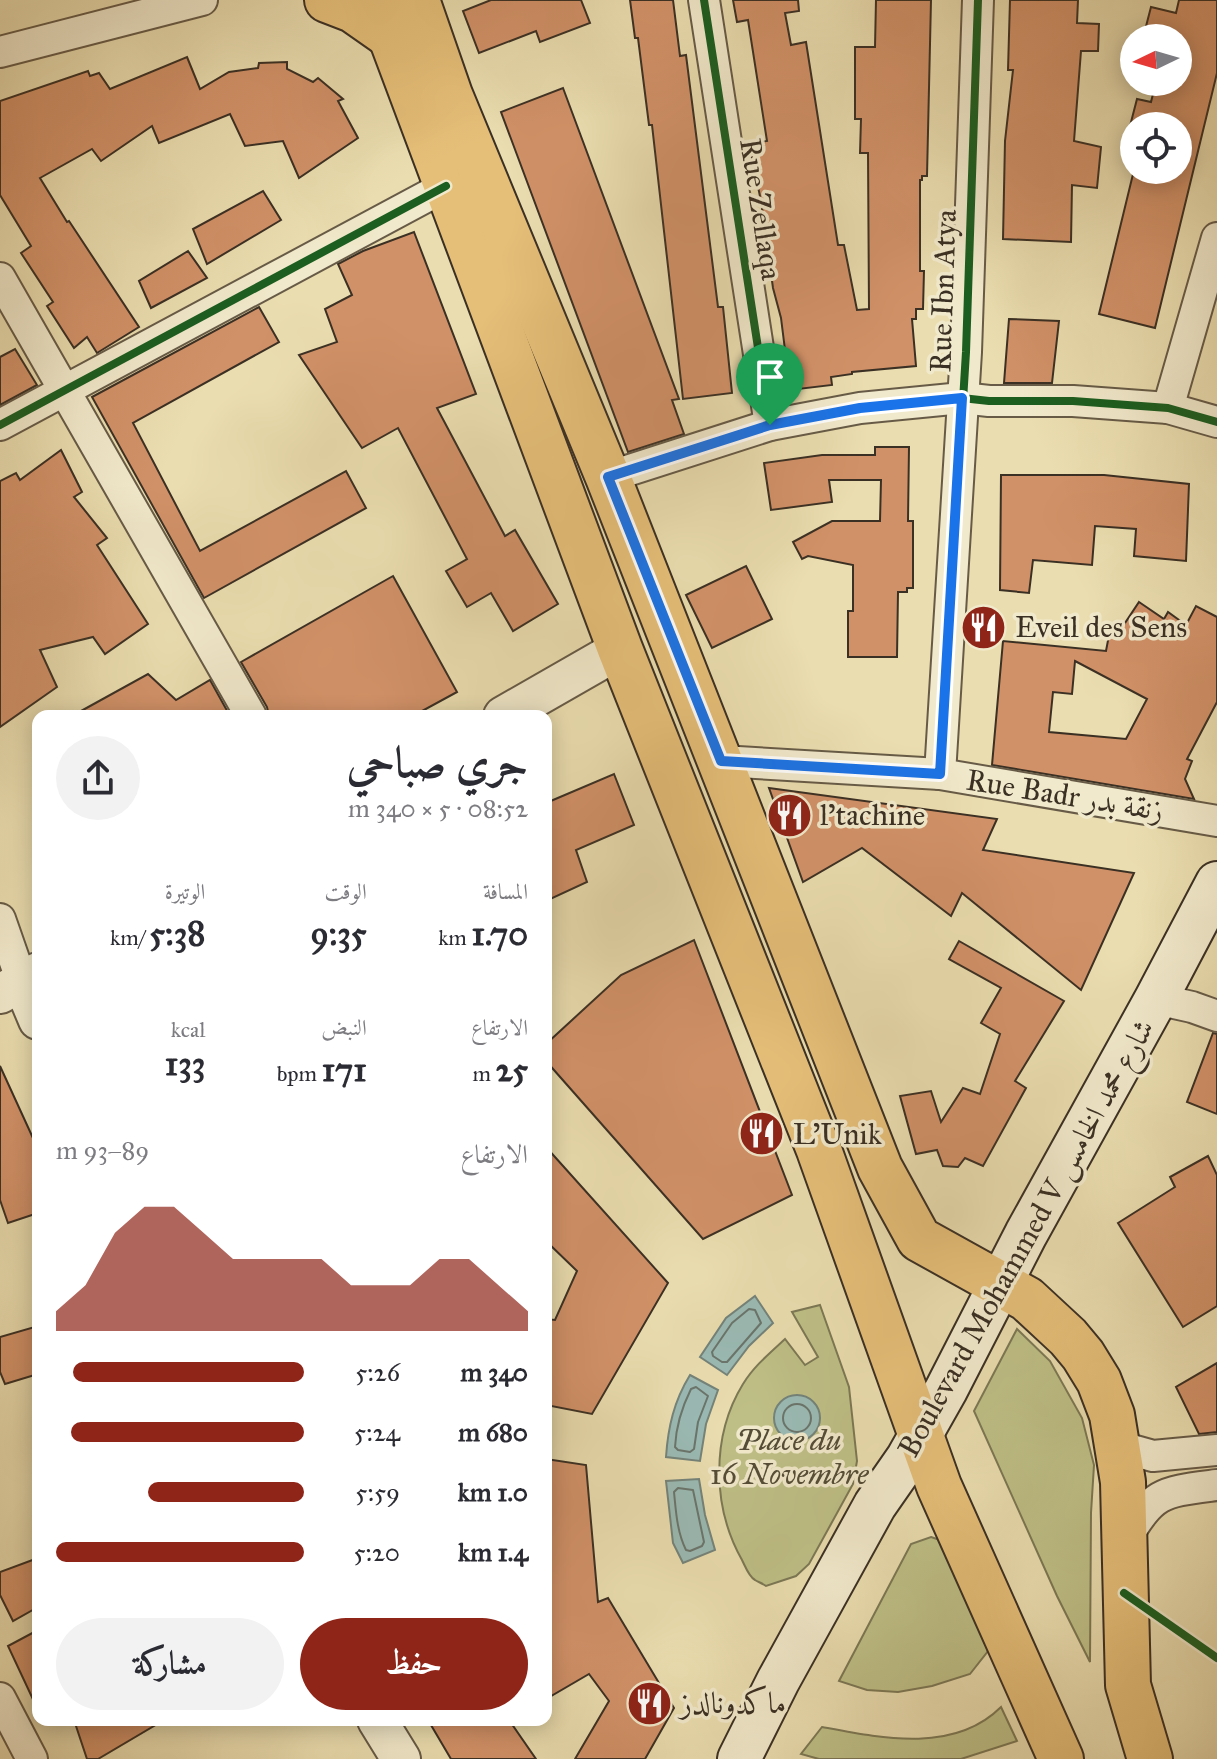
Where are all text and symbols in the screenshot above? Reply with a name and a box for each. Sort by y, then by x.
north arrow [1120,24,1192,96]
map controls [1120,24,1192,184]
button: locate [1120,112,1192,184]
street label: Rue Zellaqa [732,136,790,283]
street label: Rue Ibn Atya [922,209,964,373]
pin [736,343,804,425]
icon: arrive [748,355,792,399]
restaurant icon: Eveil des Sens [960,603,1008,651]
place label: Eveil des Sens [1015,609,1187,645]
text: جري صباحي [347,735,528,789]
button: share [56,736,140,820]
street label: Rue Badr زنقة بدر [964,762,1166,828]
restaurant icon: l'tachine [765,791,813,839]
text: 08:52 · 5 × 340 m [348,792,528,824]
place label: l'tachine [820,797,925,833]
text: الوتيرة [165,878,205,905]
text: الوقت [325,878,367,905]
text: المسافة [483,878,528,905]
text: 5:38 [149,913,205,954]
text: 9:35 [310,913,367,954]
text: 1.70 [472,913,528,954]
text: /km [110,924,149,951]
text: km [438,924,472,951]
street label: Boulevard Mohammed V شارع محمد الخامس [890,1013,1168,1467]
text: النبض [321,1014,367,1041]
text: الارتفاع [471,1014,528,1041]
text: kcal [171,1016,205,1043]
text: 133 [165,1043,205,1084]
text: 171 [322,1049,367,1090]
text: 25 [496,1049,528,1090]
text: bpm [277,1060,322,1087]
text: m [472,1060,496,1087]
restaurant icon: L'Unik [738,1110,786,1158]
place label: L'Unik [793,1116,882,1152]
text: 89–93 m [56,1134,149,1166]
text: الارتفاع [461,1138,528,1170]
text: 5:26 [355,1356,400,1388]
text: 340 m [461,1356,528,1388]
text: 5:24 [354,1416,400,1448]
text: 680 m [458,1416,528,1448]
park label: Place du 16 Novembre [710,1422,869,1492]
text: 5:59 [355,1476,400,1508]
text: 1.0 km [458,1476,528,1508]
text: 5:20 [353,1536,400,1568]
text: 1.4 km [458,1536,528,1568]
button: مشاركة [56,1618,284,1710]
button: حفظ [300,1618,528,1710]
restaurant icon: ماكدونالدز [625,1679,673,1727]
place label: ماكدونالدز [677,1685,786,1721]

